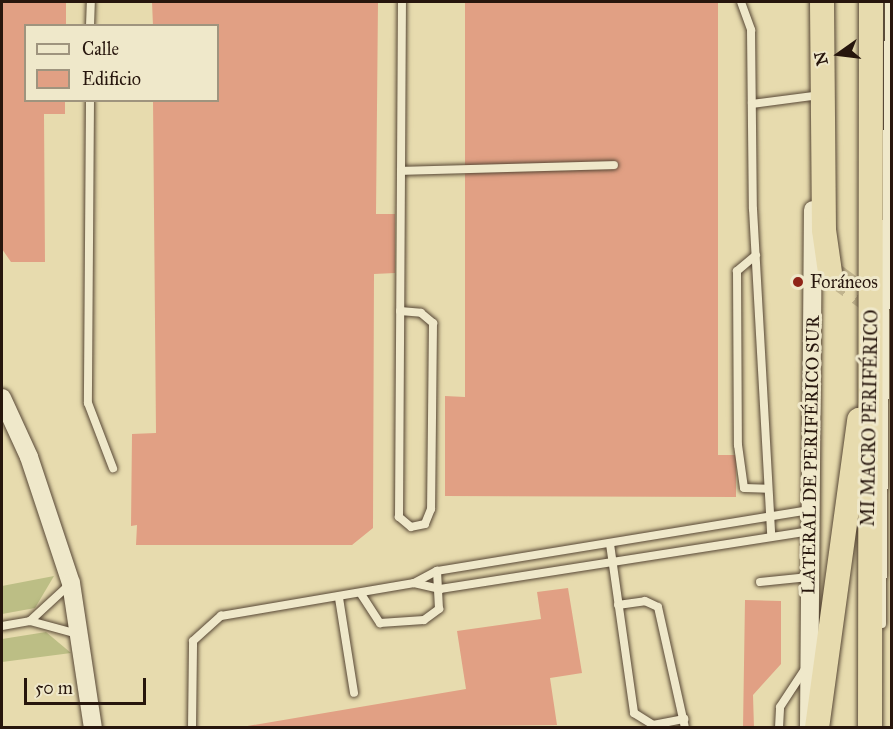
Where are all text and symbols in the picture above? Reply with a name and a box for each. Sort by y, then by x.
legend [24,24,219,102]
north arrow [809,24,869,84]
text: Calle [82,38,119,60]
text: N [810,50,832,67]
text: Edificio [82,68,141,90]
place label: Foráneos [810,271,878,293]
marker: Foráneos [791,275,805,289]
street label: MI MACRO PERIFÉRICO [857,309,883,527]
street label: LATERAL DE PERIFÉRICO SUR [798,315,824,595]
scale bar [27,666,148,704]
text: 50 m [35,677,73,699]

